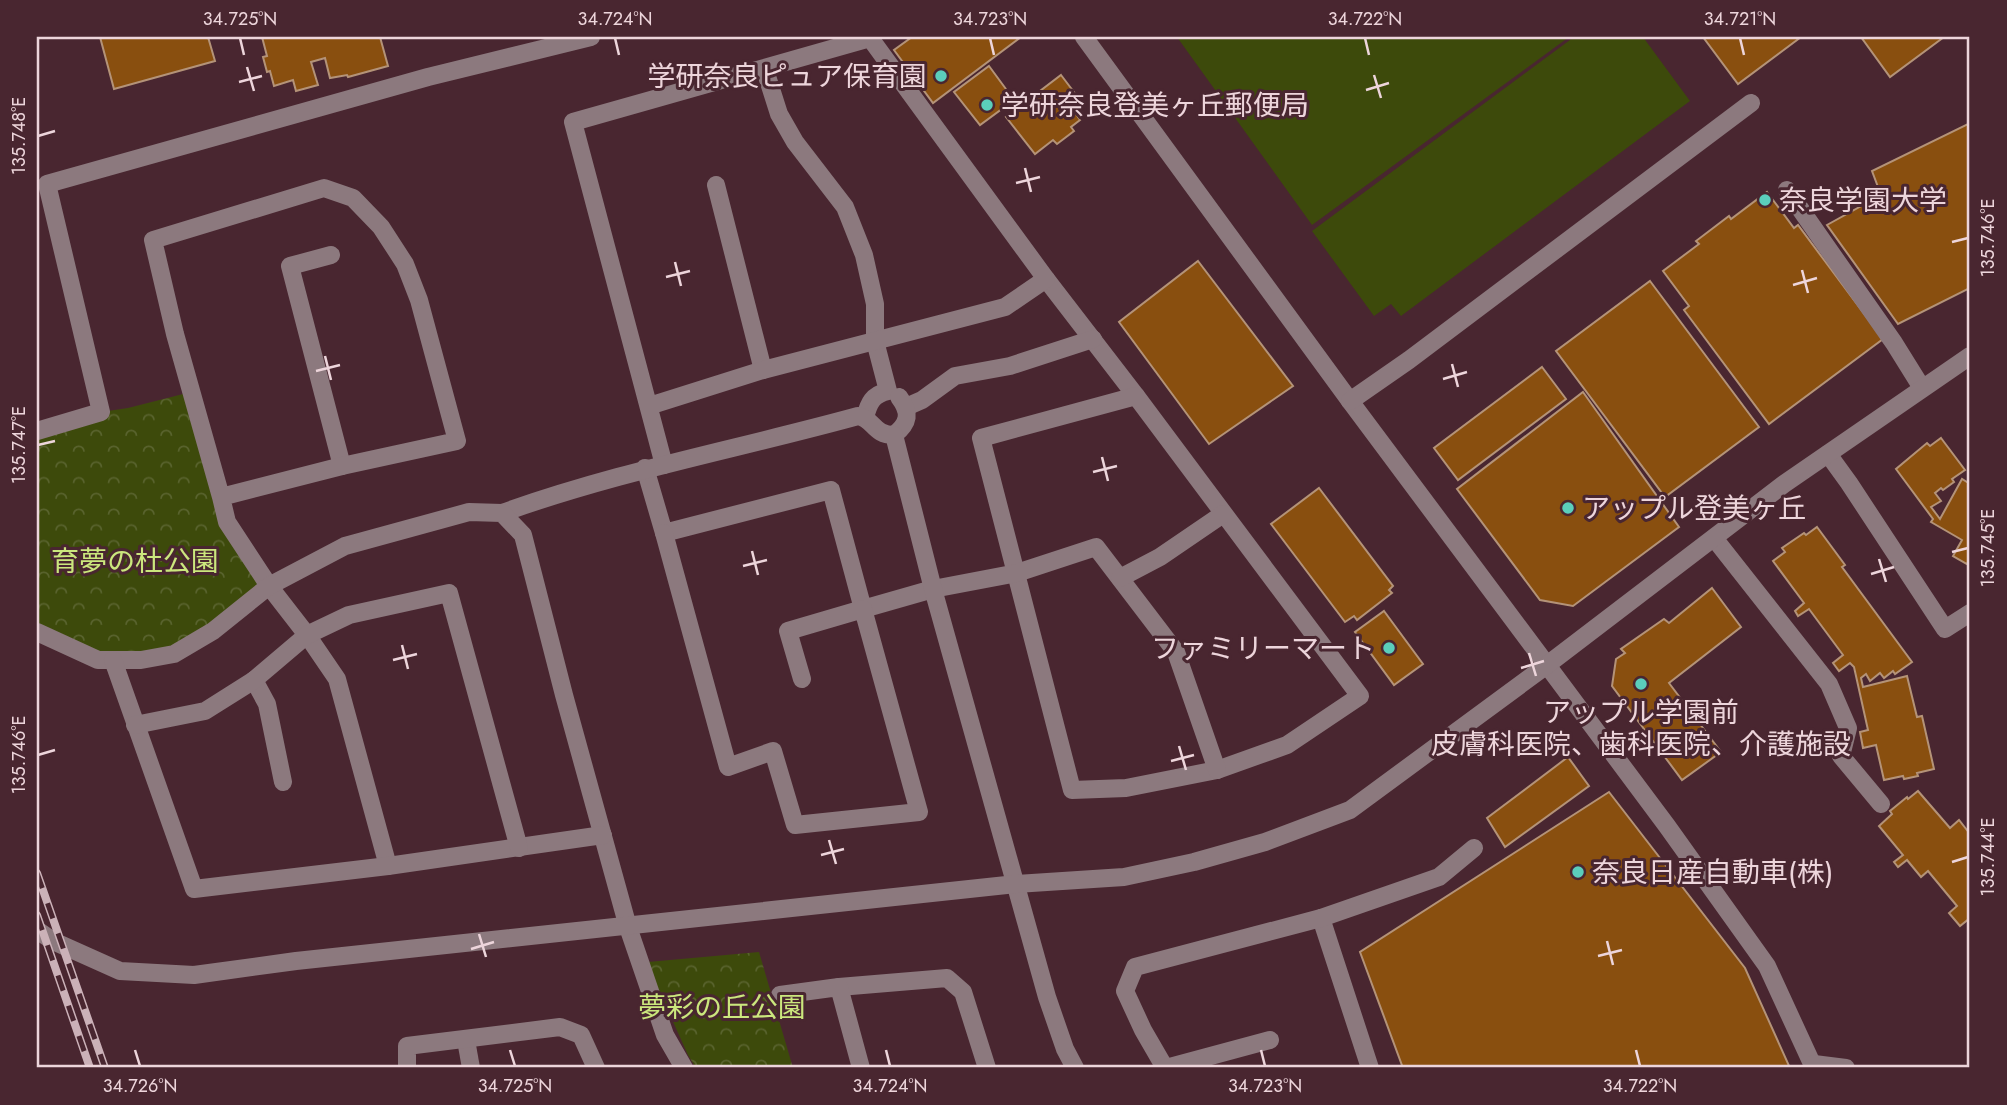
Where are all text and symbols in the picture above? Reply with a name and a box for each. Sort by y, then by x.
text: 34.725°N [203,6,277,32]
text: 34.724°N [578,6,652,32]
text: 34.723°N [953,6,1027,32]
text: 34.722°N [1328,6,1402,32]
text: 34.721°N [1704,6,1776,32]
place label: 学研奈良ピュア保育園 [648,56,927,97]
marker: 学研奈良ピュア保育園 [933,68,949,84]
place label: 学研奈良登美ヶ丘郵便局 [1001,85,1309,126]
text: 135.748°E [6,97,32,175]
marker: 学研奈良登美ヶ丘郵便局 [979,97,995,113]
place label: 奈良学園大学 [1779,180,1947,221]
marker: 奈良学園大学 [1757,192,1773,208]
text: 135.746°E [1975,199,2001,277]
text: 135.747°E [6,406,32,484]
place label: アップル登美ヶ丘 [1582,488,1806,529]
marker: アップル登美ヶ丘 [1560,500,1576,516]
text: 135.745°E [1975,509,2001,587]
park label: 育夢の杜公園 [51,541,219,582]
place label: ファミリーマート [1151,628,1375,669]
marker: ファミリーマート [1381,640,1397,656]
marker: アップル学園前 皮膚科医院、歯科医院、介護施設 [1633,676,1649,692]
place label: アップル学園前 皮膚科医院、歯科医院、介護施設 [1431,692,1851,765]
text: 135.746°E [6,716,32,794]
text: 135.744°E [1975,818,2001,896]
place label: 奈良日産自動車(株) [1592,852,1833,893]
marker: 奈良日産自動車(株) [1570,864,1586,880]
park label: 夢彩の丘公園 [638,987,806,1028]
text: 34.726°N [103,1073,177,1099]
text: 34.725°N [478,1073,552,1099]
text: 34.724°N [853,1073,927,1099]
text: 34.723°N [1228,1073,1302,1099]
text: 34.722°N [1603,1073,1677,1099]

